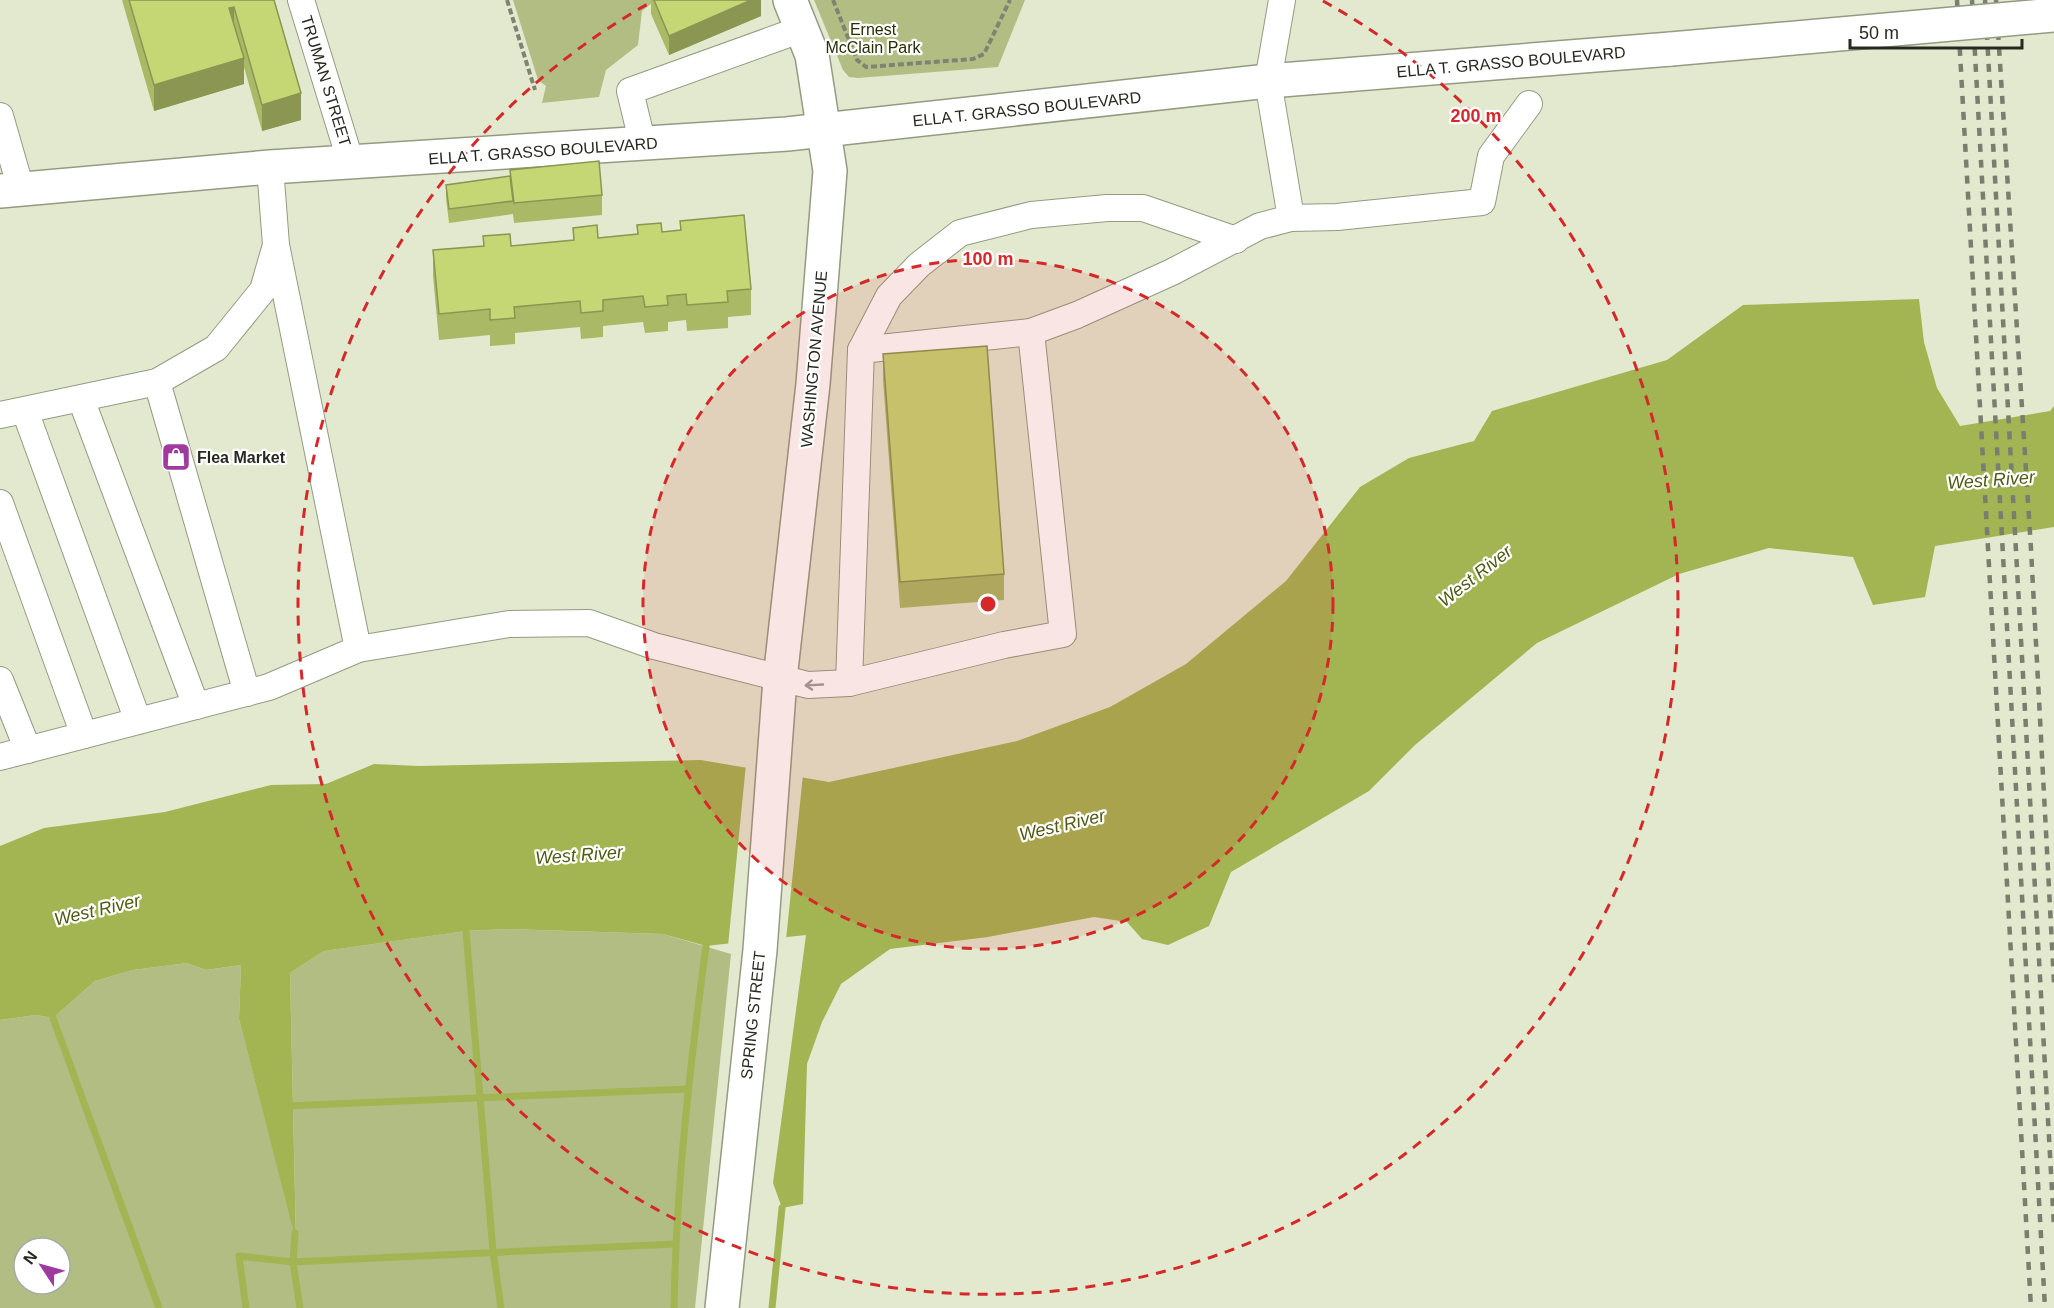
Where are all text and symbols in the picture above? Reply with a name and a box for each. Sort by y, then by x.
scale bar [1850,12,2022,50]
street label: TRUMAN STREET [298,13,354,149]
park label: Ernest McClain Park [825,21,922,56]
text: 50 m [1859,23,1899,43]
street label: ELLA T. GRASSO BOULEVARD [1396,44,1626,80]
street label: ELLA T. GRASSO BOULEVARD [912,89,1142,129]
text: 200 m [1450,106,1502,126]
street label: ELLA T. GRASSO BOULEVARD [428,135,658,167]
text: 100 m [962,249,1014,269]
street label: WASHINGTON AVENUE [798,270,830,448]
shop icon: Flea Market [160,441,192,473]
place label: Flea Market [197,449,286,466]
water label: West River [1947,467,2036,493]
water label: West River [1434,541,1516,611]
centre of rings [978,594,998,614]
one-way arrow [805,679,825,690]
water label: West River [1017,805,1108,845]
water label: West River [535,842,624,868]
water label: West River [52,890,143,930]
street label: SPRING STREET [738,950,768,1080]
north arrow [12,1236,72,1296]
text: N [20,1248,41,1267]

